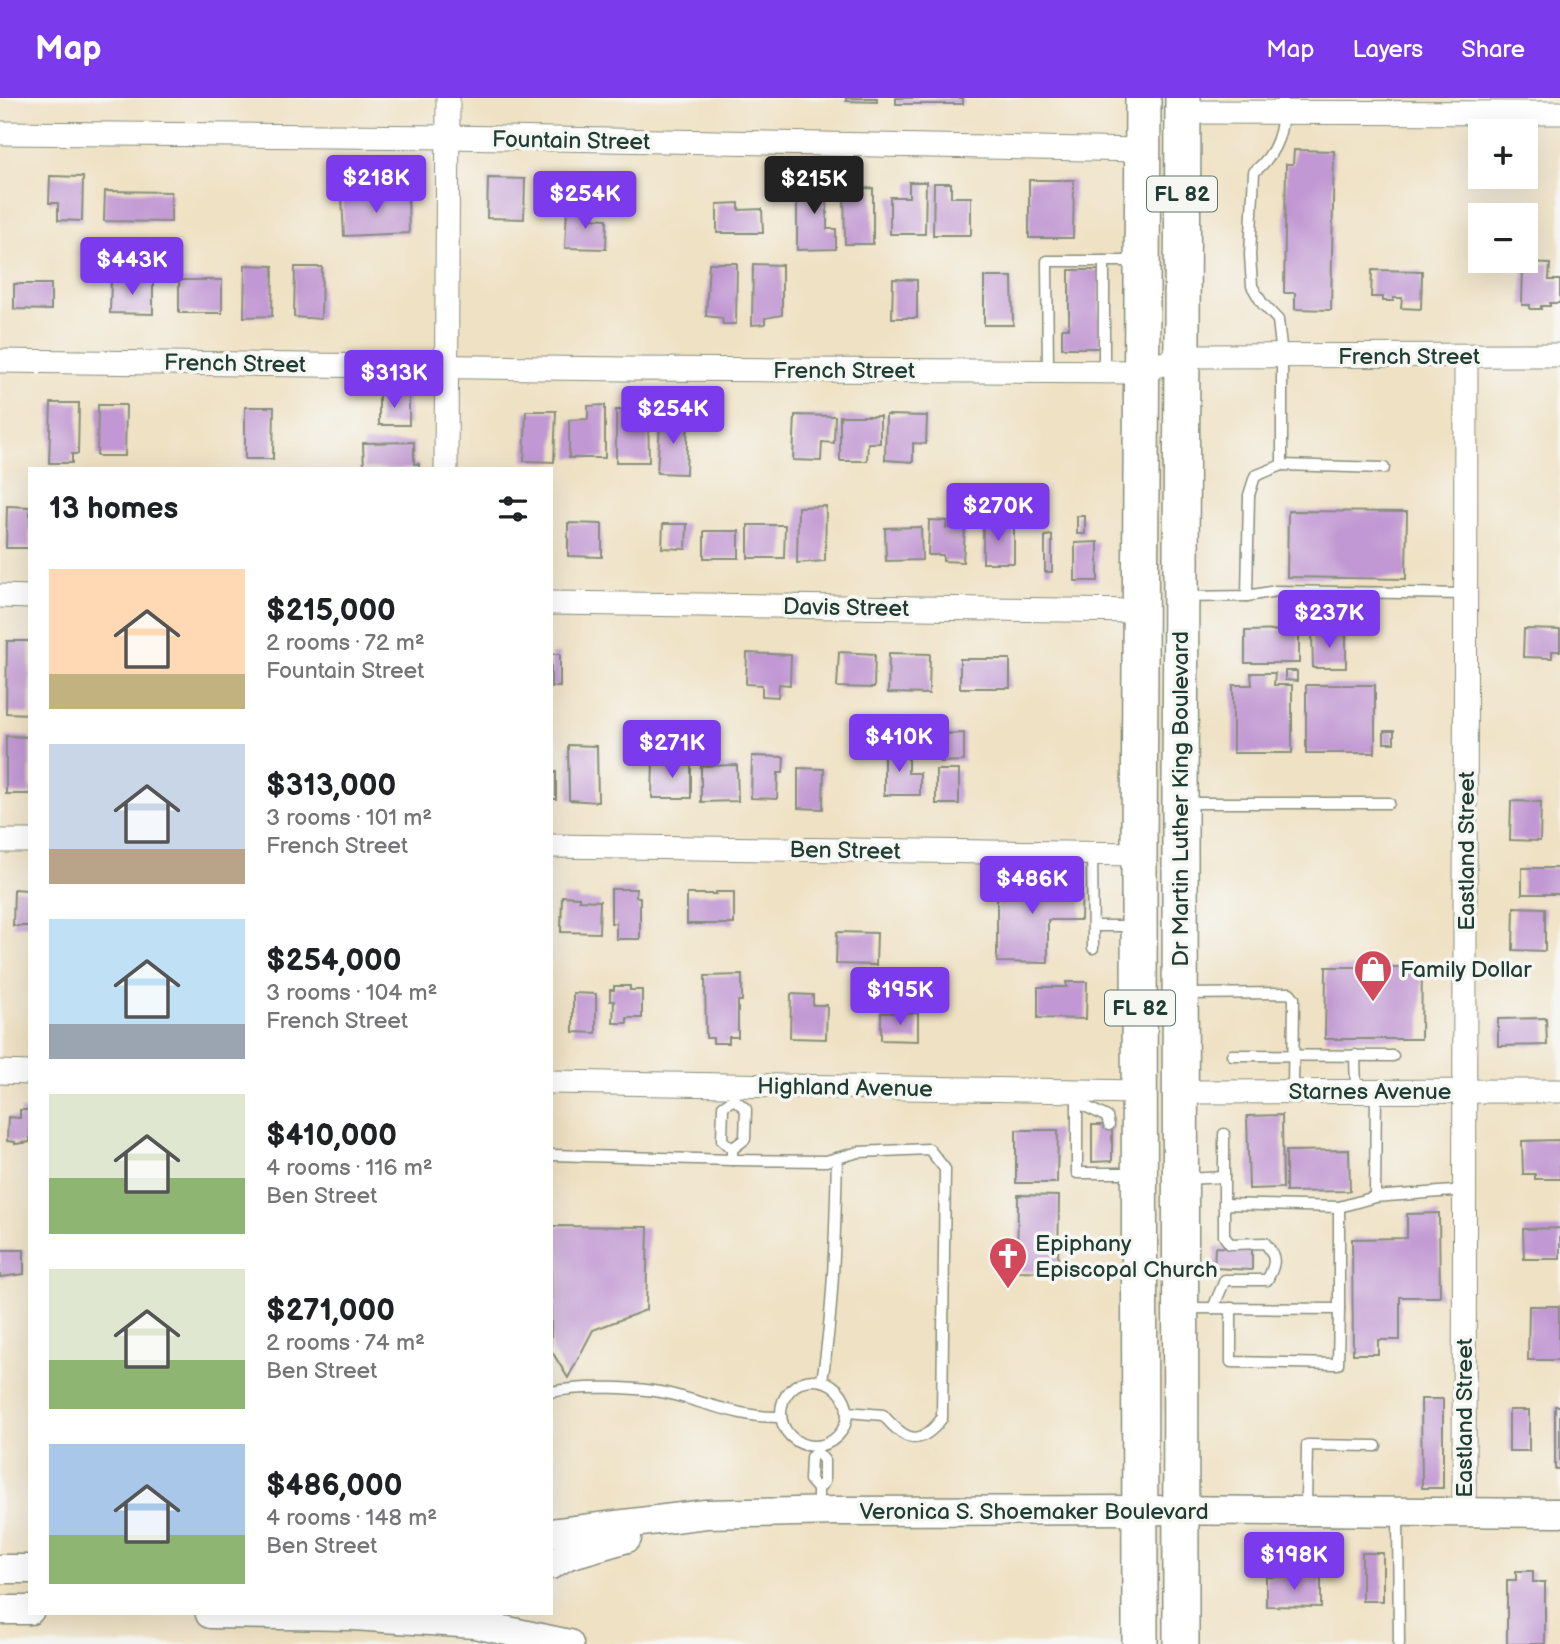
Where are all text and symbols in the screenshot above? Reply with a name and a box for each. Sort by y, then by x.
text: Map [35,29,101,69]
text: Map [1266,35,1314,64]
text: Layers [1352,35,1423,64]
text: Share [1461,35,1525,64]
map controls [1468,119,1538,273]
button: + [1468,119,1538,189]
street label: Fountain Street [492,126,650,156]
pin: $218K [327,156,425,215]
pin: $215K [765,156,863,216]
text: $218K [342,164,410,192]
text: $215K [780,165,848,193]
pin: $254K [536,172,634,231]
road number: FL 82 [1147,176,1217,212]
text: $254K [549,180,621,208]
button: − [1468,203,1538,273]
pin: $443K [83,238,181,297]
text: $443K [96,246,168,274]
street label: French Street [1338,343,1480,371]
street label: French Street [164,349,306,379]
pin: $313K [345,350,443,410]
street label: French Street [773,357,915,385]
text: $313K [360,359,428,387]
pin: $254K [624,386,722,446]
text: $254K [637,395,709,423]
pin: $270K [949,484,1047,543]
icon: filters [494,490,532,528]
text: 13 homes [49,491,178,527]
text: $270K [962,492,1034,520]
pin: $237K [1280,590,1378,650]
text: $215,000 [266,593,396,629]
street label: Davis Street [783,593,909,623]
icon: home [105,597,189,681]
text: $237K [1294,599,1364,627]
text: 2 rooms · 72 m² [266,629,425,657]
street label: Dr Martin Luther King Boulevard [1167,631,1195,967]
text: Fountain Street [266,657,424,685]
pin: $410K [850,714,948,774]
pin: $271K [623,720,721,780]
text: $410K [865,723,933,751]
text: $271K [639,729,705,757]
text: $313,000 [266,768,396,804]
street label: Eastland Street [1453,771,1481,931]
icon: home [105,772,189,856]
text: 3 rooms · 101 m² [266,804,432,832]
text: French Street [266,832,408,860]
street label: Ben Street [789,836,901,866]
pin: $486K [983,856,1081,916]
text: $486K [996,865,1068,893]
text: $254,000 [266,943,401,979]
icon: home [105,947,189,1031]
shop icon: Family Dollar [1352,948,1394,1003]
place label: Family Dollar [1400,956,1532,984]
pin: $195K [851,968,949,1027]
text: $195K [866,976,934,1004]
text: 3 rooms · 104 m² [266,979,437,1007]
road number: FL 82 [1105,990,1175,1026]
text: French Street [266,1007,408,1035]
street label: Highland Avenue [757,1072,933,1104]
street label: Starnes Avenue [1288,1078,1452,1106]
text: $410,000 [266,1118,397,1154]
icon: home [105,1122,189,1206]
text: 4 rooms · 116 m² [266,1154,433,1182]
text: Ben Street [266,1182,377,1210]
place label: Epiphany Episcopal Church [1035,1230,1218,1284]
church icon: Epiphany Episcopal Church [987,1235,1029,1290]
text: $271,000 [266,1293,395,1329]
icon: home [105,1297,189,1381]
text: 2 rooms · 74 m² [266,1329,425,1357]
street label: Eastland Street [1451,1338,1479,1498]
text: Ben Street [266,1357,377,1385]
text: $486,000 [266,1468,402,1504]
icon: home [105,1472,189,1556]
street label: Veronica S. Shoemaker Boulevard [859,1498,1209,1526]
text: 4 rooms · 148 m² [266,1504,437,1532]
text: Ben Street [266,1532,377,1560]
pin: $198K [1245,1532,1343,1592]
text: $198K [1260,1541,1328,1569]

